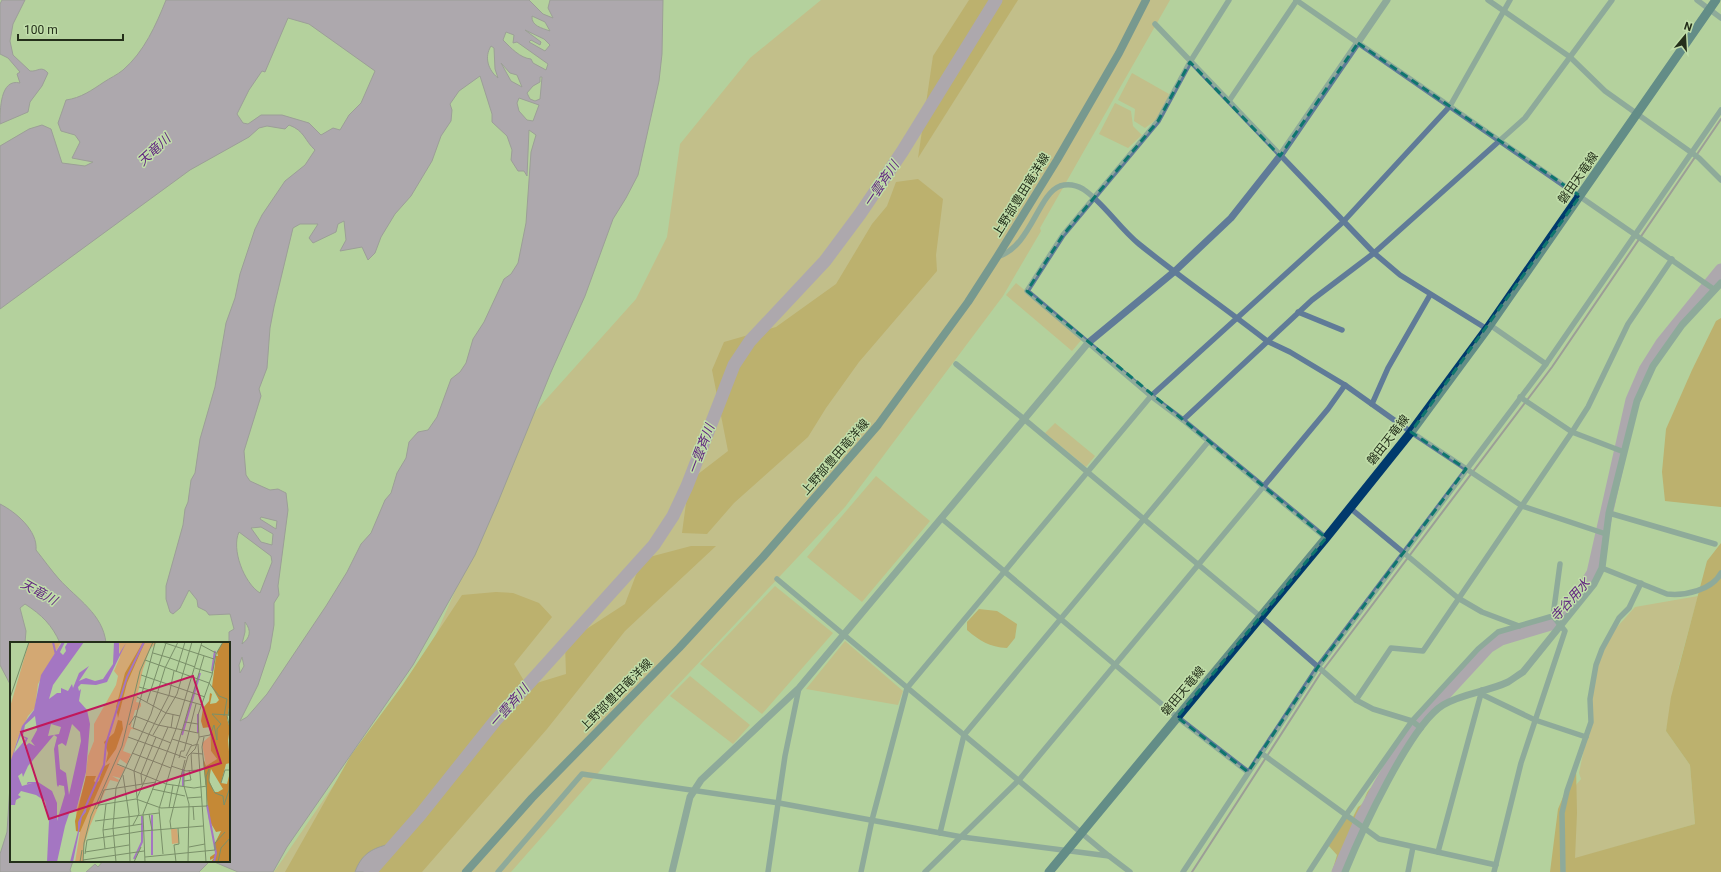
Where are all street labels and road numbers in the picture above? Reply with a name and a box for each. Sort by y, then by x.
street label: 磐田天竜線 [1555,149,1601,207]
street label: 上野部豊田竜洋線 [990,151,1052,239]
street label: 磐田天竜線 [1364,412,1412,468]
street label: 上野部豊田竜洋線 [798,416,872,498]
street label: 上野部豊田竜洋線 [577,656,655,734]
street label: 磐田天竜線 [1158,664,1208,718]

